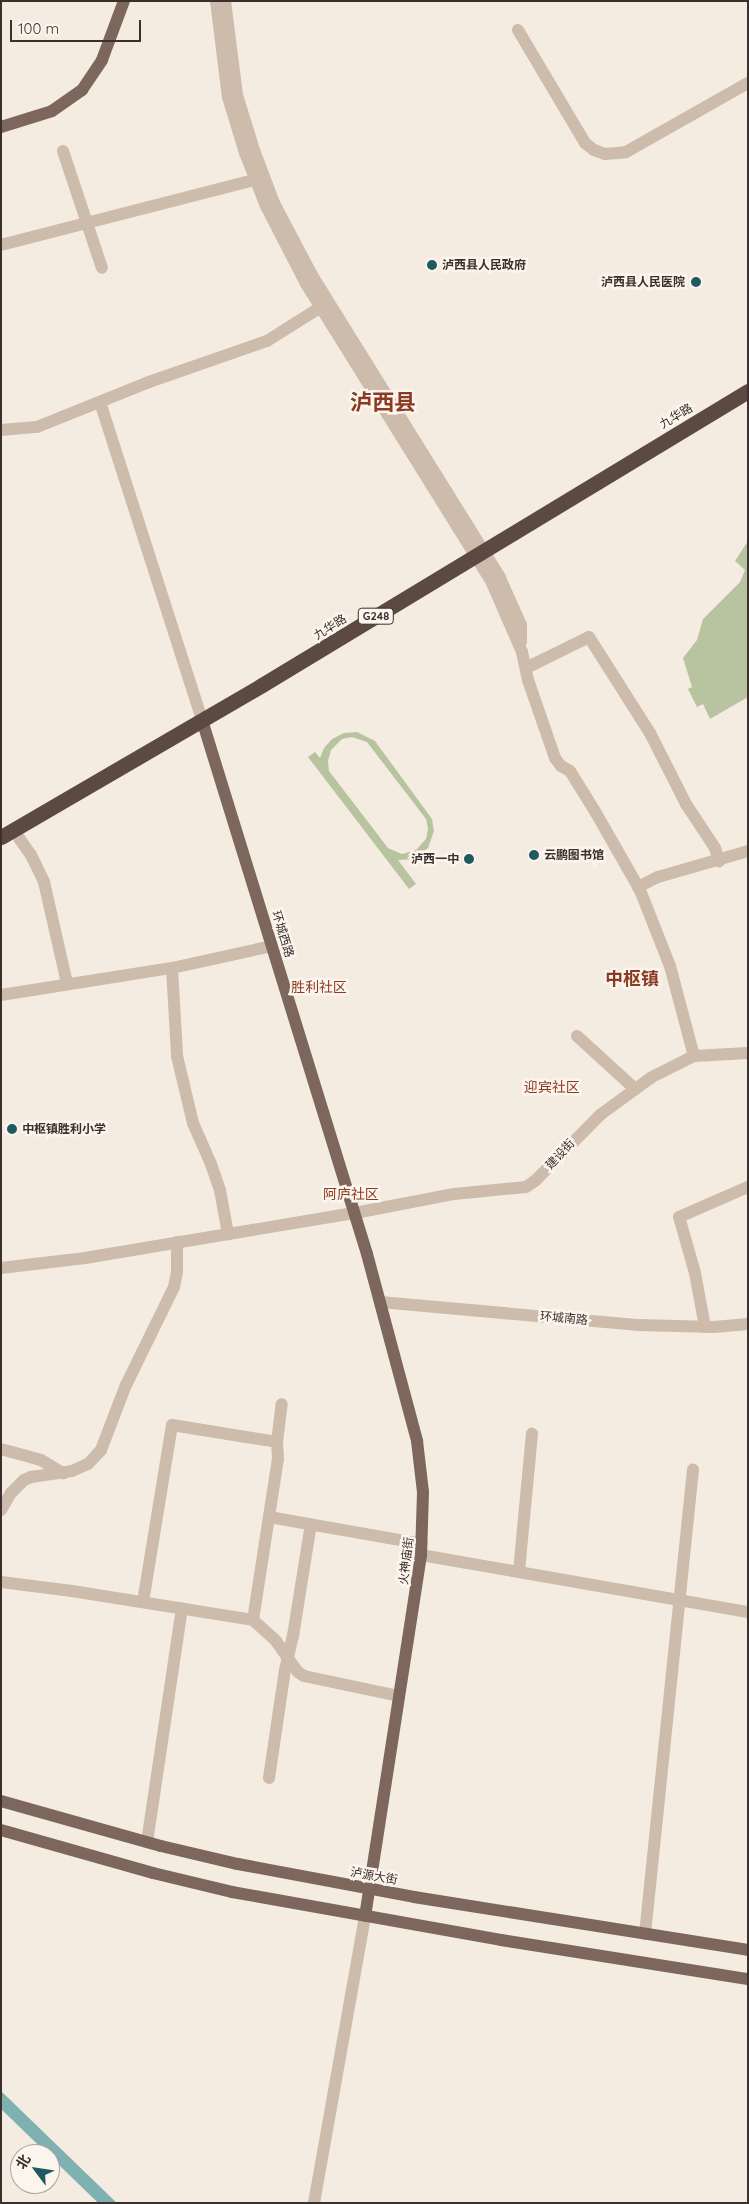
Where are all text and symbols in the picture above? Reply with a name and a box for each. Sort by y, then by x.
scale bar [12,10,144,42]
text: 100 m [18,19,59,38]
place label: 泸西县人民政府 [442,258,526,272]
marker: 泸西县人民政府 [426,259,438,271]
place label: 泸西县人民医院 [601,275,685,289]
marker: 泸西县人民医院 [689,275,703,289]
district label: 泸西县 [350,390,416,416]
street label: 九华路 [657,401,695,431]
road number: G248 [357,608,395,624]
street label: 九华路 [311,611,349,643]
place label: 云鹏图书馆 [544,848,604,862]
marker: 云鹏图书馆 [528,849,540,861]
place label: 泸西一中 [411,852,459,866]
marker: 泸西一中 [463,853,475,865]
street label: 环城西路 [269,909,297,959]
district label: 中枢镇 [605,968,659,990]
district label: 胜利社区 [291,979,347,995]
district label: 迎宾社区 [524,1079,580,1095]
place label: 中枢镇胜利小学 [22,1122,106,1136]
marker: 中枢镇胜利小学 [6,1123,18,1135]
street label: 建设街 [542,1136,578,1172]
district label: 阿庐社区 [323,1186,379,1202]
street label: 环城南路 [539,1309,589,1327]
street label: 火神庙街 [396,1536,416,1586]
street label: 泸源大街 [349,1865,399,1887]
north arrow [10,2144,60,2194]
text: 北 [12,2151,34,2172]

